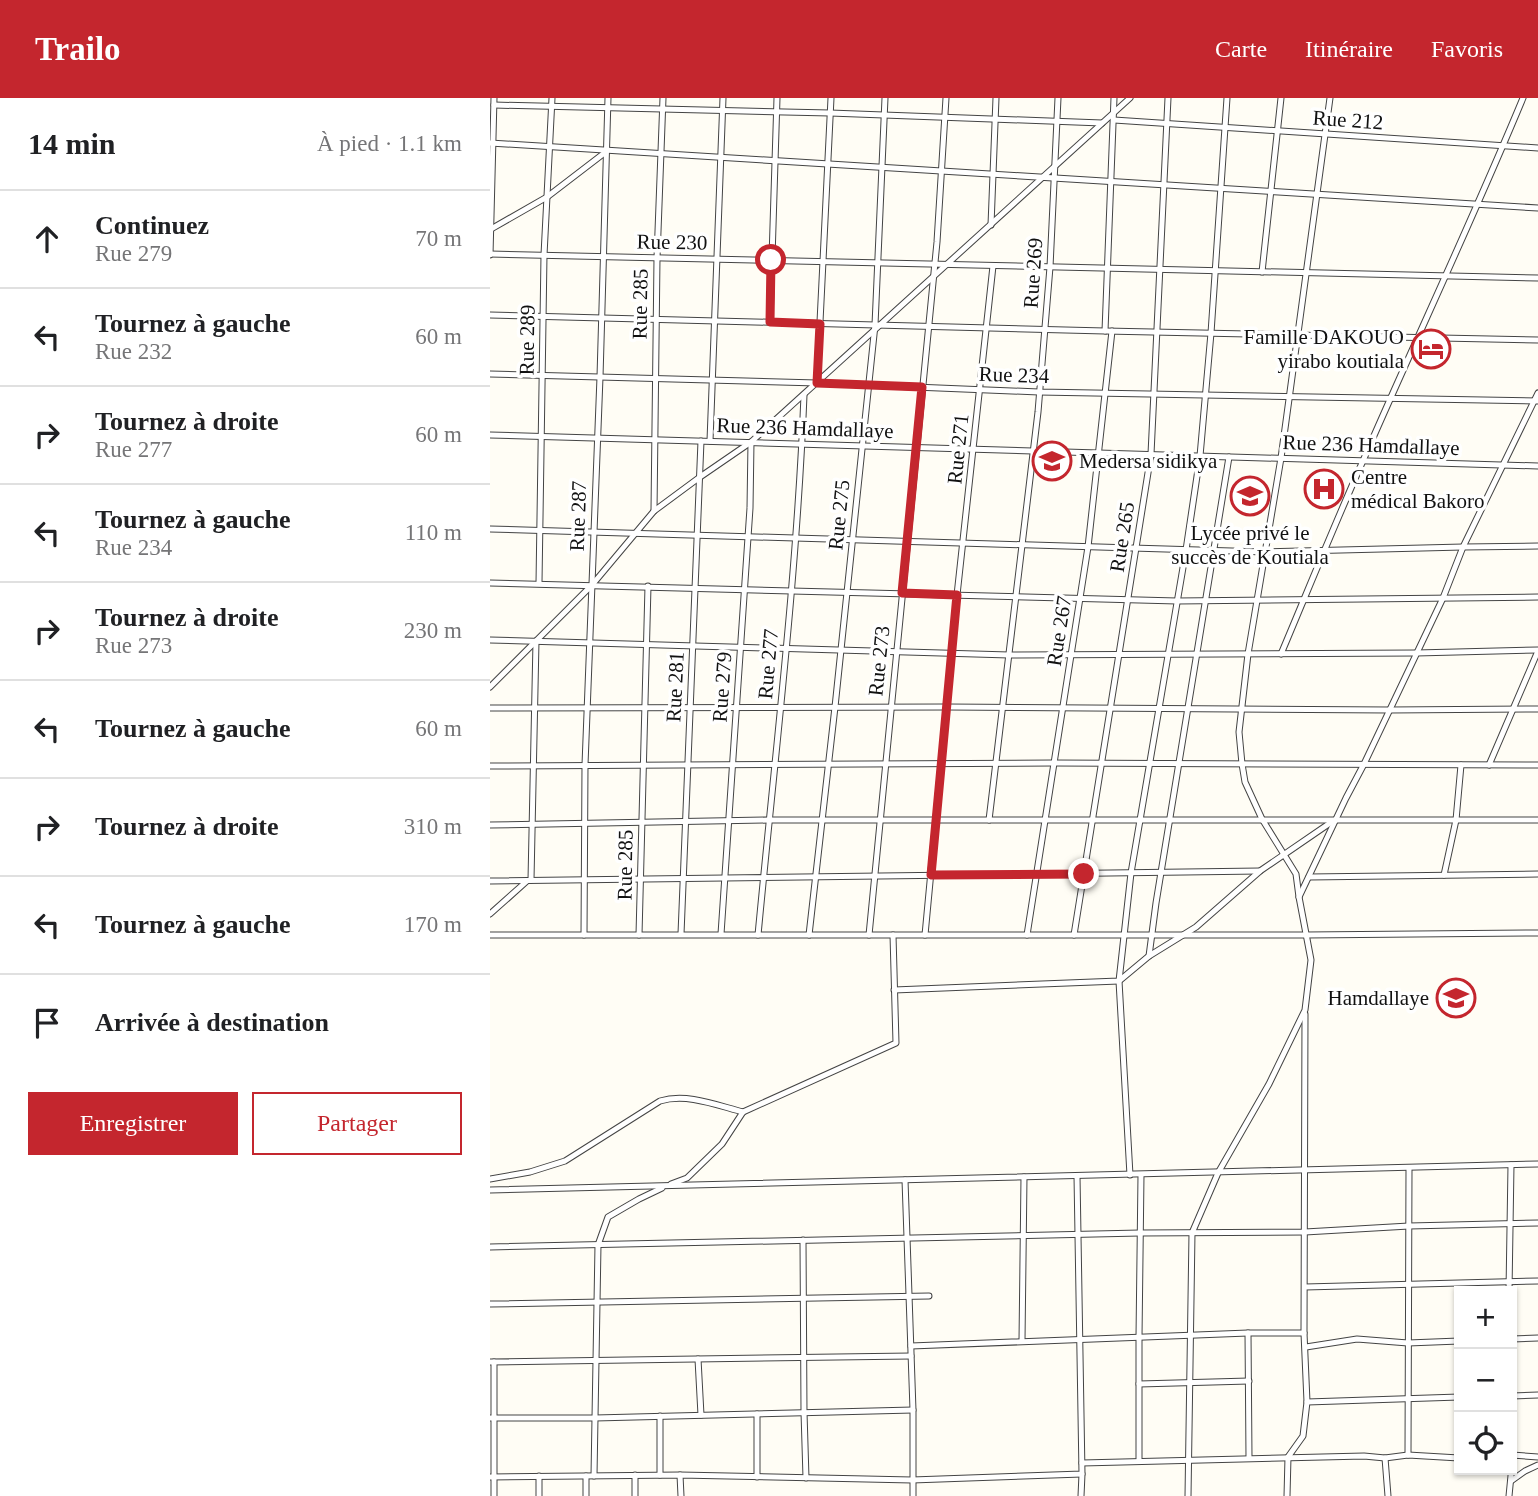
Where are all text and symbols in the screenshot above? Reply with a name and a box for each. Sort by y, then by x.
text: Trailo [35,31,121,67]
text: Carte [1215,36,1267,62]
text: Itinéraire [1305,36,1393,62]
text: Favoris [1431,36,1503,62]
street label: Rue 212 [1312,106,1384,134]
text: 14 min [28,127,116,160]
text: À pied · 1.1 km [317,131,462,156]
text: Continuez [95,211,209,240]
icon: ahead [28,220,66,258]
text: 70 m [415,226,462,251]
street label: Rue 230 [637,229,707,255]
street label: Rue 269 [1019,237,1047,309]
text: Rue 279 [95,241,172,266]
route start [755,244,786,275]
street label: Rue 285 [627,269,653,339]
street label: Rue 289 [514,305,540,375]
text: Tournez à gauche [95,309,291,338]
icon: left [28,318,66,356]
text: 60 m [415,324,462,349]
place label: Famille DAKOUO yirabo koutiala [1244,325,1405,373]
hotel icon: Famille DAKOUO yirabo koutiala [1410,328,1452,370]
text: Rue 232 [95,339,172,364]
street label: Rue 234 [978,362,1050,388]
text: Tournez à droite [95,407,278,436]
street label: Rue 236 Hamdallaye [716,413,894,443]
street label: Rue 271 [942,413,974,485]
icon: right [28,416,66,454]
text: 60 m [415,422,462,447]
street label: Rue 236 Hamdallaye [1282,430,1460,460]
text: Rue 277 [95,437,172,462]
school or university icon: Medersa sidikya [1031,440,1073,482]
place label: Medersa sidikya [1079,449,1218,473]
place label: Centre médical Bakoro [1351,465,1485,513]
hospital icon: Centre médical Bakoro [1303,468,1345,510]
school or university icon: Lycée privé le succès de Koutiala [1229,475,1271,517]
street label: Rue 275 [823,479,855,551]
street label: Rue 287 [565,480,591,552]
street label: Rue 265 [1105,500,1139,574]
text: Tournez à gauche [95,505,291,534]
icon: left [28,514,66,552]
text: 110 m [405,520,462,545]
place label: Lycée privé le succès de Koutiala [1171,521,1329,569]
text: Rue 234 [95,535,172,560]
street label: Rue 267 [1042,594,1076,668]
text: Tournez à droite [95,603,278,632]
icon: right [28,612,66,650]
text: 230 m [404,618,462,643]
street label: Rue 273 [863,625,895,697]
street label: Rue 277 [753,628,783,700]
text: Rue 273 [95,633,172,658]
street label: Rue 281 [661,651,689,723]
street label: Rue 279 [708,651,736,723]
icon: left [28,710,66,748]
text: Tournez à gauche [95,714,291,743]
text: 60 m [415,716,462,741]
icon: right [28,808,66,846]
text: Tournez à droite [95,812,278,841]
text: 310 m [404,814,462,839]
street label: Rue 285 [612,830,638,900]
route end [1068,858,1099,889]
icon: left [28,906,66,944]
text: Tournez à gauche [95,910,291,939]
text: 170 m [404,912,462,937]
school or university icon: Hamdallaye [1435,977,1477,1019]
place label: Hamdallaye [1328,986,1429,1010]
icon: arrive [28,1004,66,1042]
text: Arrivée à destination [95,1008,329,1037]
button: Enregistrer [28,1092,238,1155]
button: Partager [252,1092,462,1155]
map controls [1454,1286,1517,1475]
button: + [1454,1286,1517,1349]
button: − [1454,1349,1517,1412]
button: locate [1454,1412,1517,1475]

